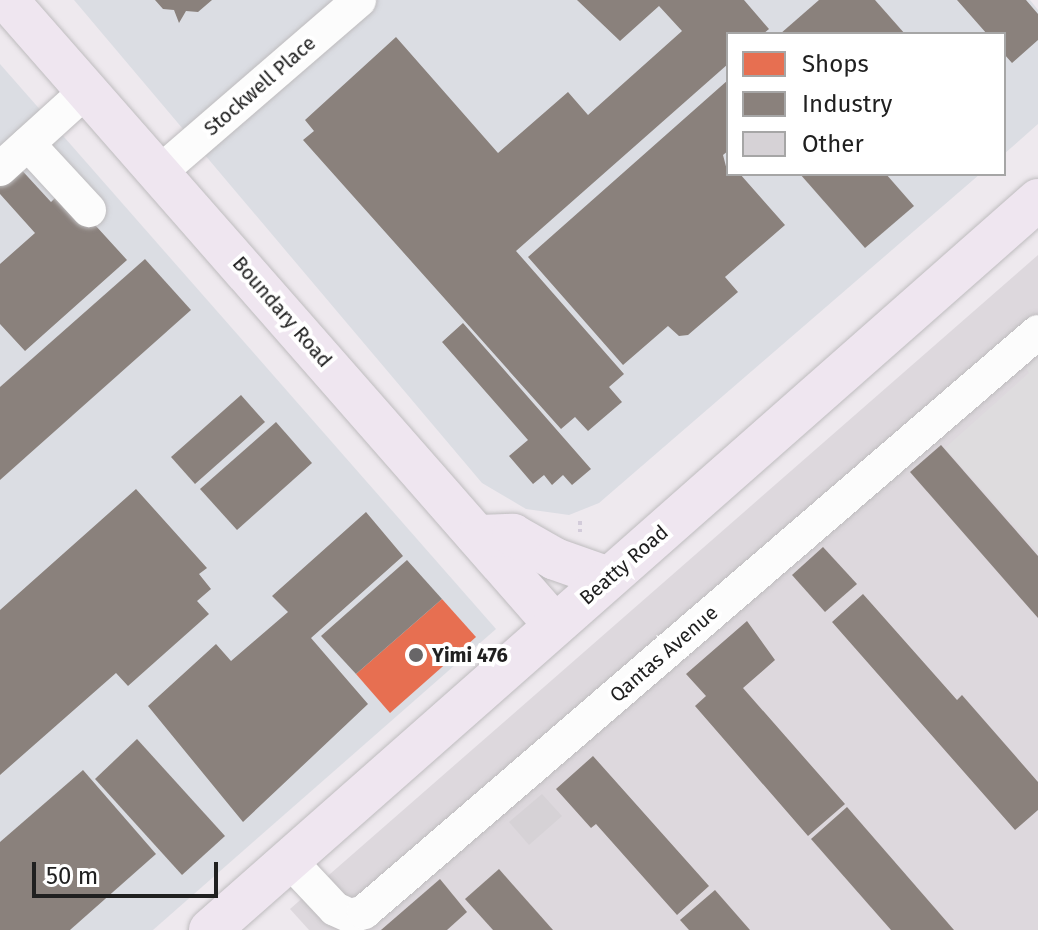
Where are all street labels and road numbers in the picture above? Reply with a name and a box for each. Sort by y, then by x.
street label: Stockwell Place [199,31,321,141]
street label: Boundary Road [227,252,337,372]
street label: Beatty Road [575,520,673,610]
street label: Qantas Avenue [605,601,723,707]

